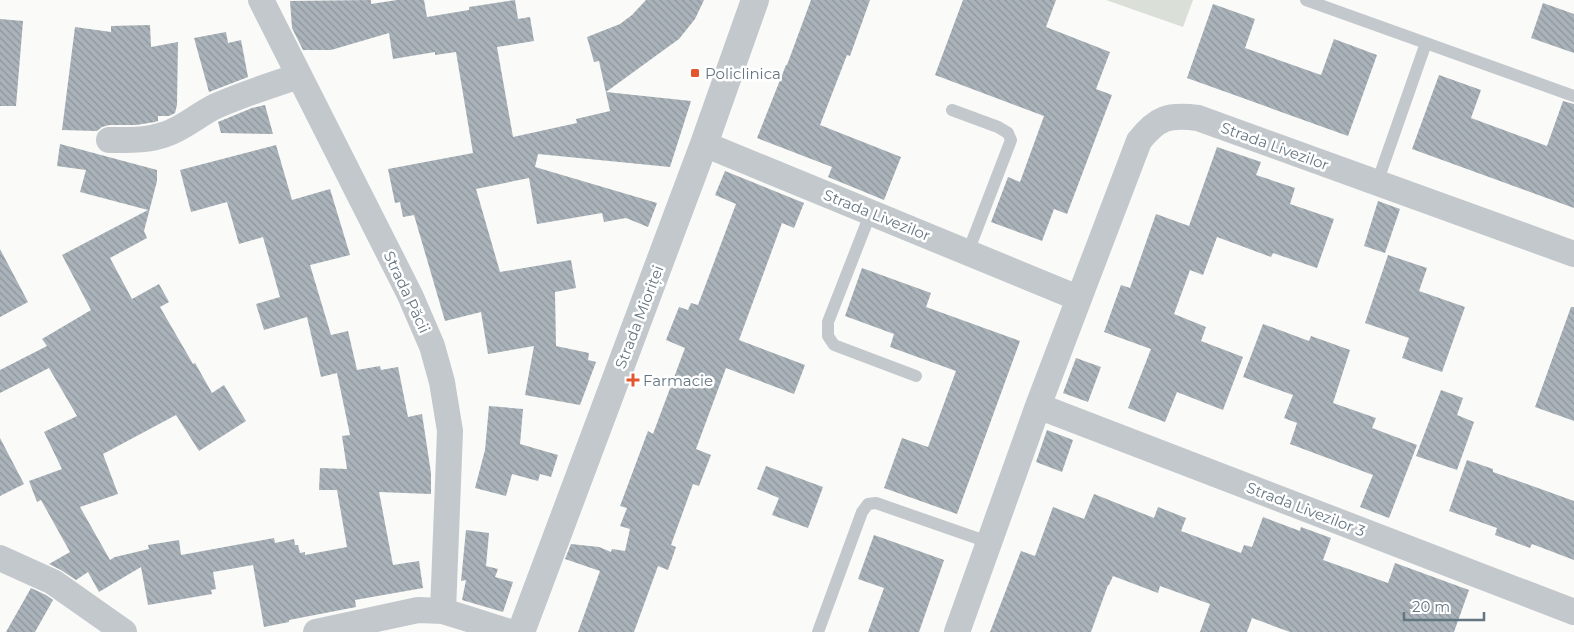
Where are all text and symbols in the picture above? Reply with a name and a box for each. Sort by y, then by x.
place label: Policlinica [705,64,781,83]
marker: Policlinica [689,67,701,79]
street label: Strada Livezilor [1218,118,1332,174]
street label: Strada Livezilor [821,185,933,245]
street label: Strada Păcii [380,248,434,336]
street label: Strada Mioriței [611,263,668,372]
place label: Farmacie [643,371,713,390]
marker: Farmacie [627,374,639,386]
street label: Strada Livezilor 3 [1244,478,1368,540]
scale bar [1404,590,1484,622]
text: 20 m [1412,597,1450,616]

